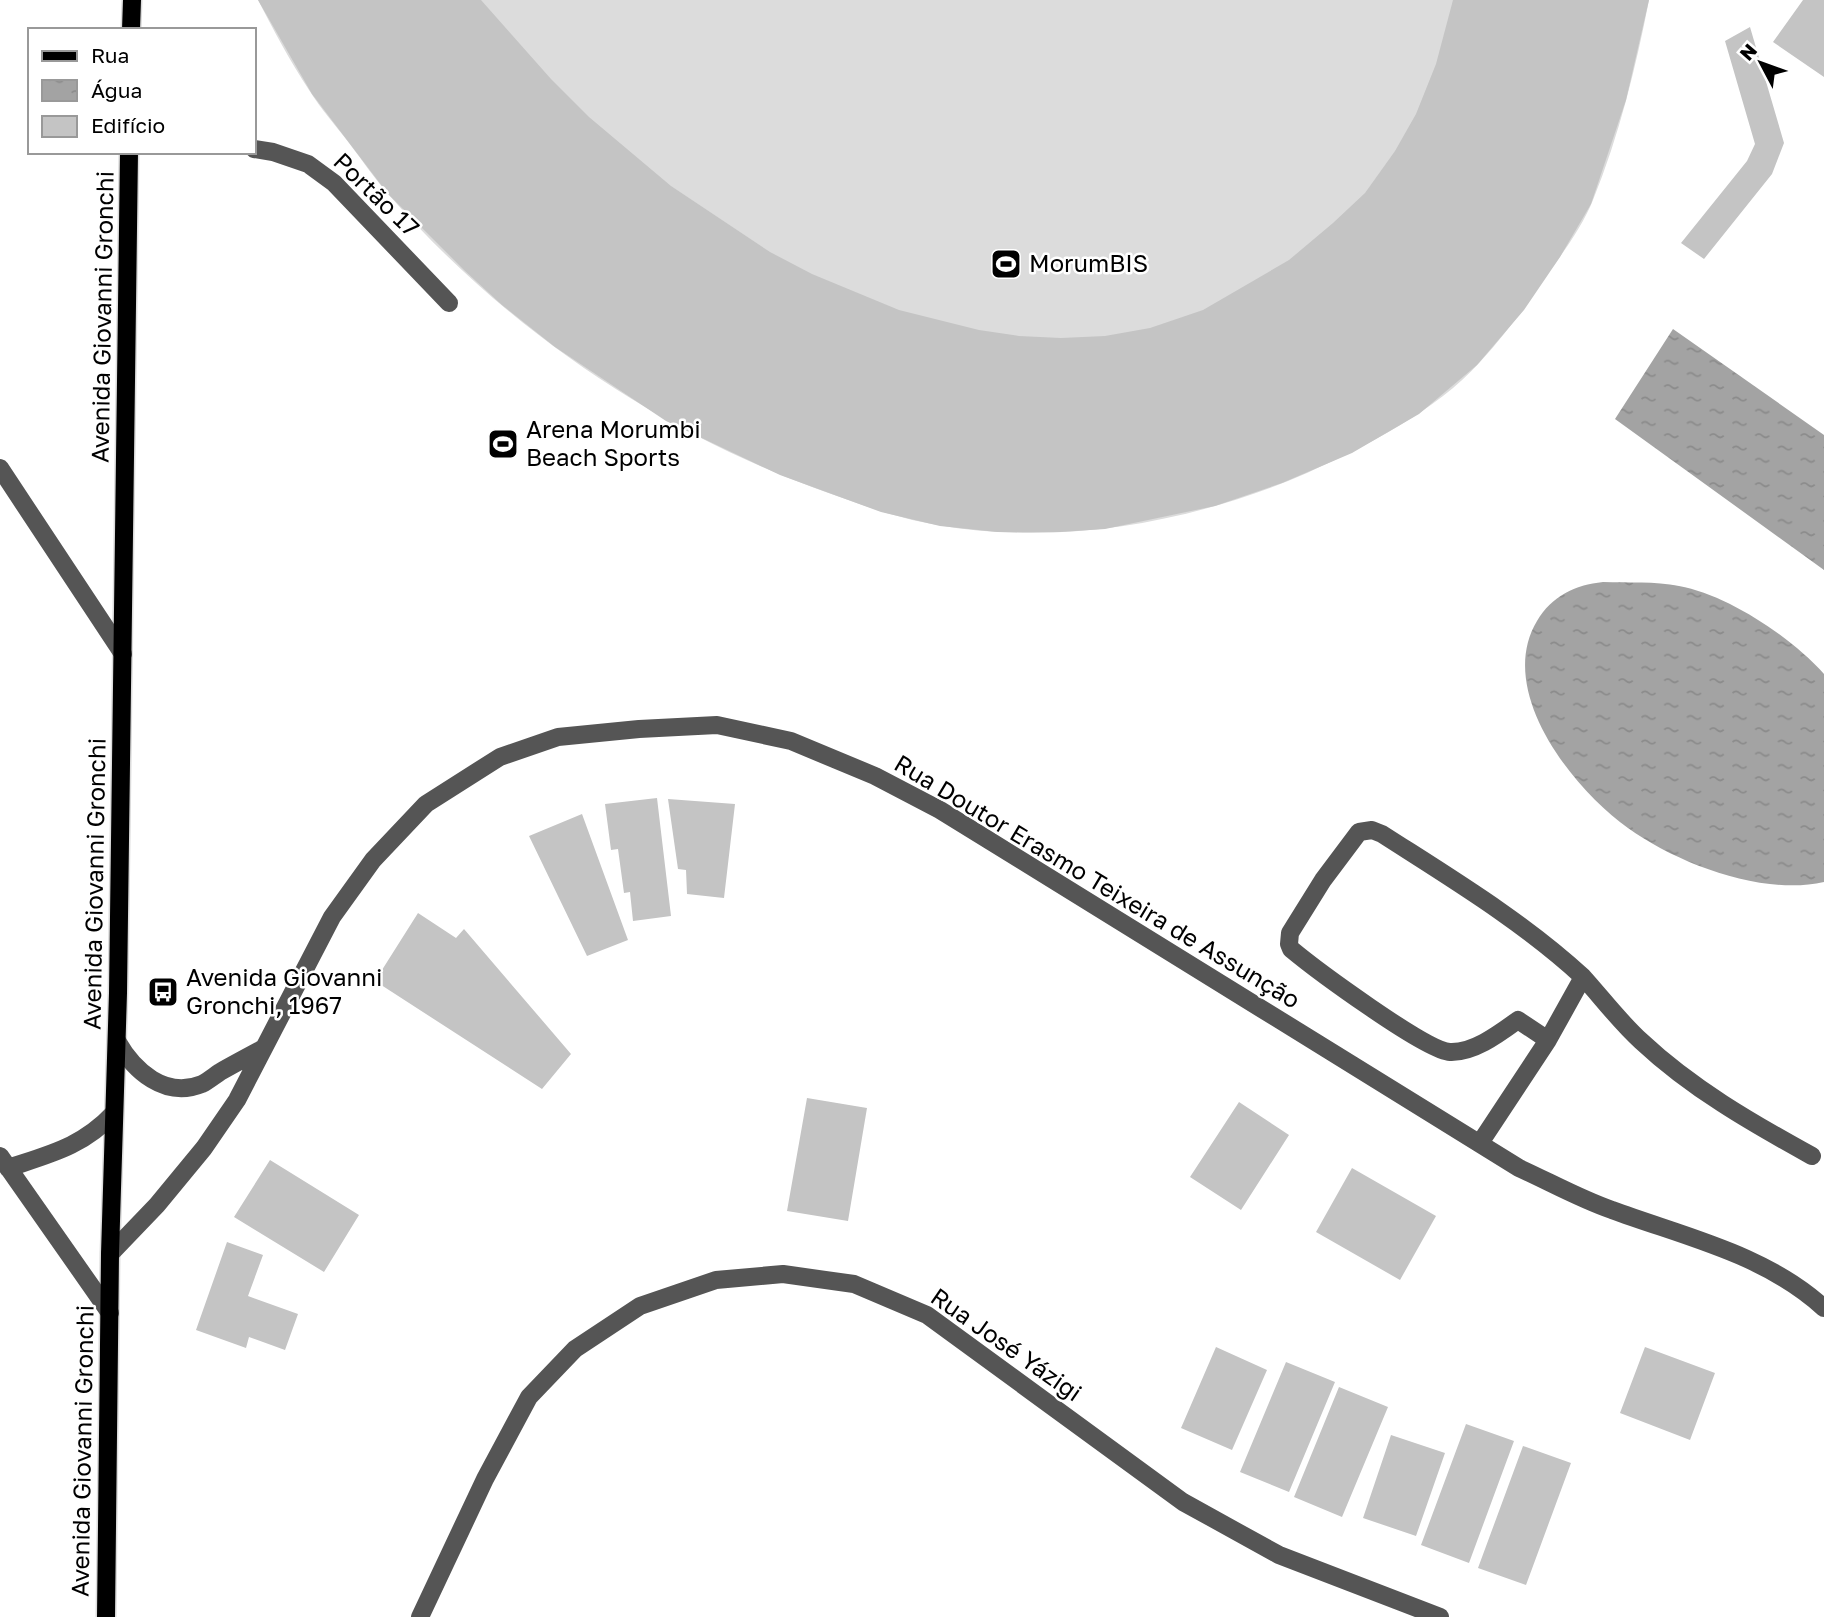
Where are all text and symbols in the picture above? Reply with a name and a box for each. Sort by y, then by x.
legend [28,28,256,154]
north arrow [1726,28,1796,98]
text: N [1734,39,1761,65]
text: Rua [91,42,129,68]
text: Água [91,77,142,103]
text: Edifício [91,112,165,138]
street label: Portão 17 [328,146,426,242]
street label: Avenida Giovanni Gronchi [84,171,119,463]
sports icon: MorumBIS [989,247,1023,281]
place label: MorumBIS [1029,248,1148,277]
place label: Arena Morumbi Beach Sports [526,414,701,471]
sports icon: Arena Morumbi Beach Sports [486,427,520,461]
street label: Avenida Giovanni Gronchi [76,738,111,1030]
street label: Rua Doutor Erasmo Teixeira de Assunção [890,748,1306,1014]
place label: Avenida Giovanni Gronchi, 1967 [186,962,383,1019]
bus stop icon: Avenida Giovanni Gronchi, 1967 [146,975,180,1009]
street label: Rua José Yázigi [926,1281,1088,1406]
street label: Avenida Giovanni Gronchi [64,1305,99,1597]

